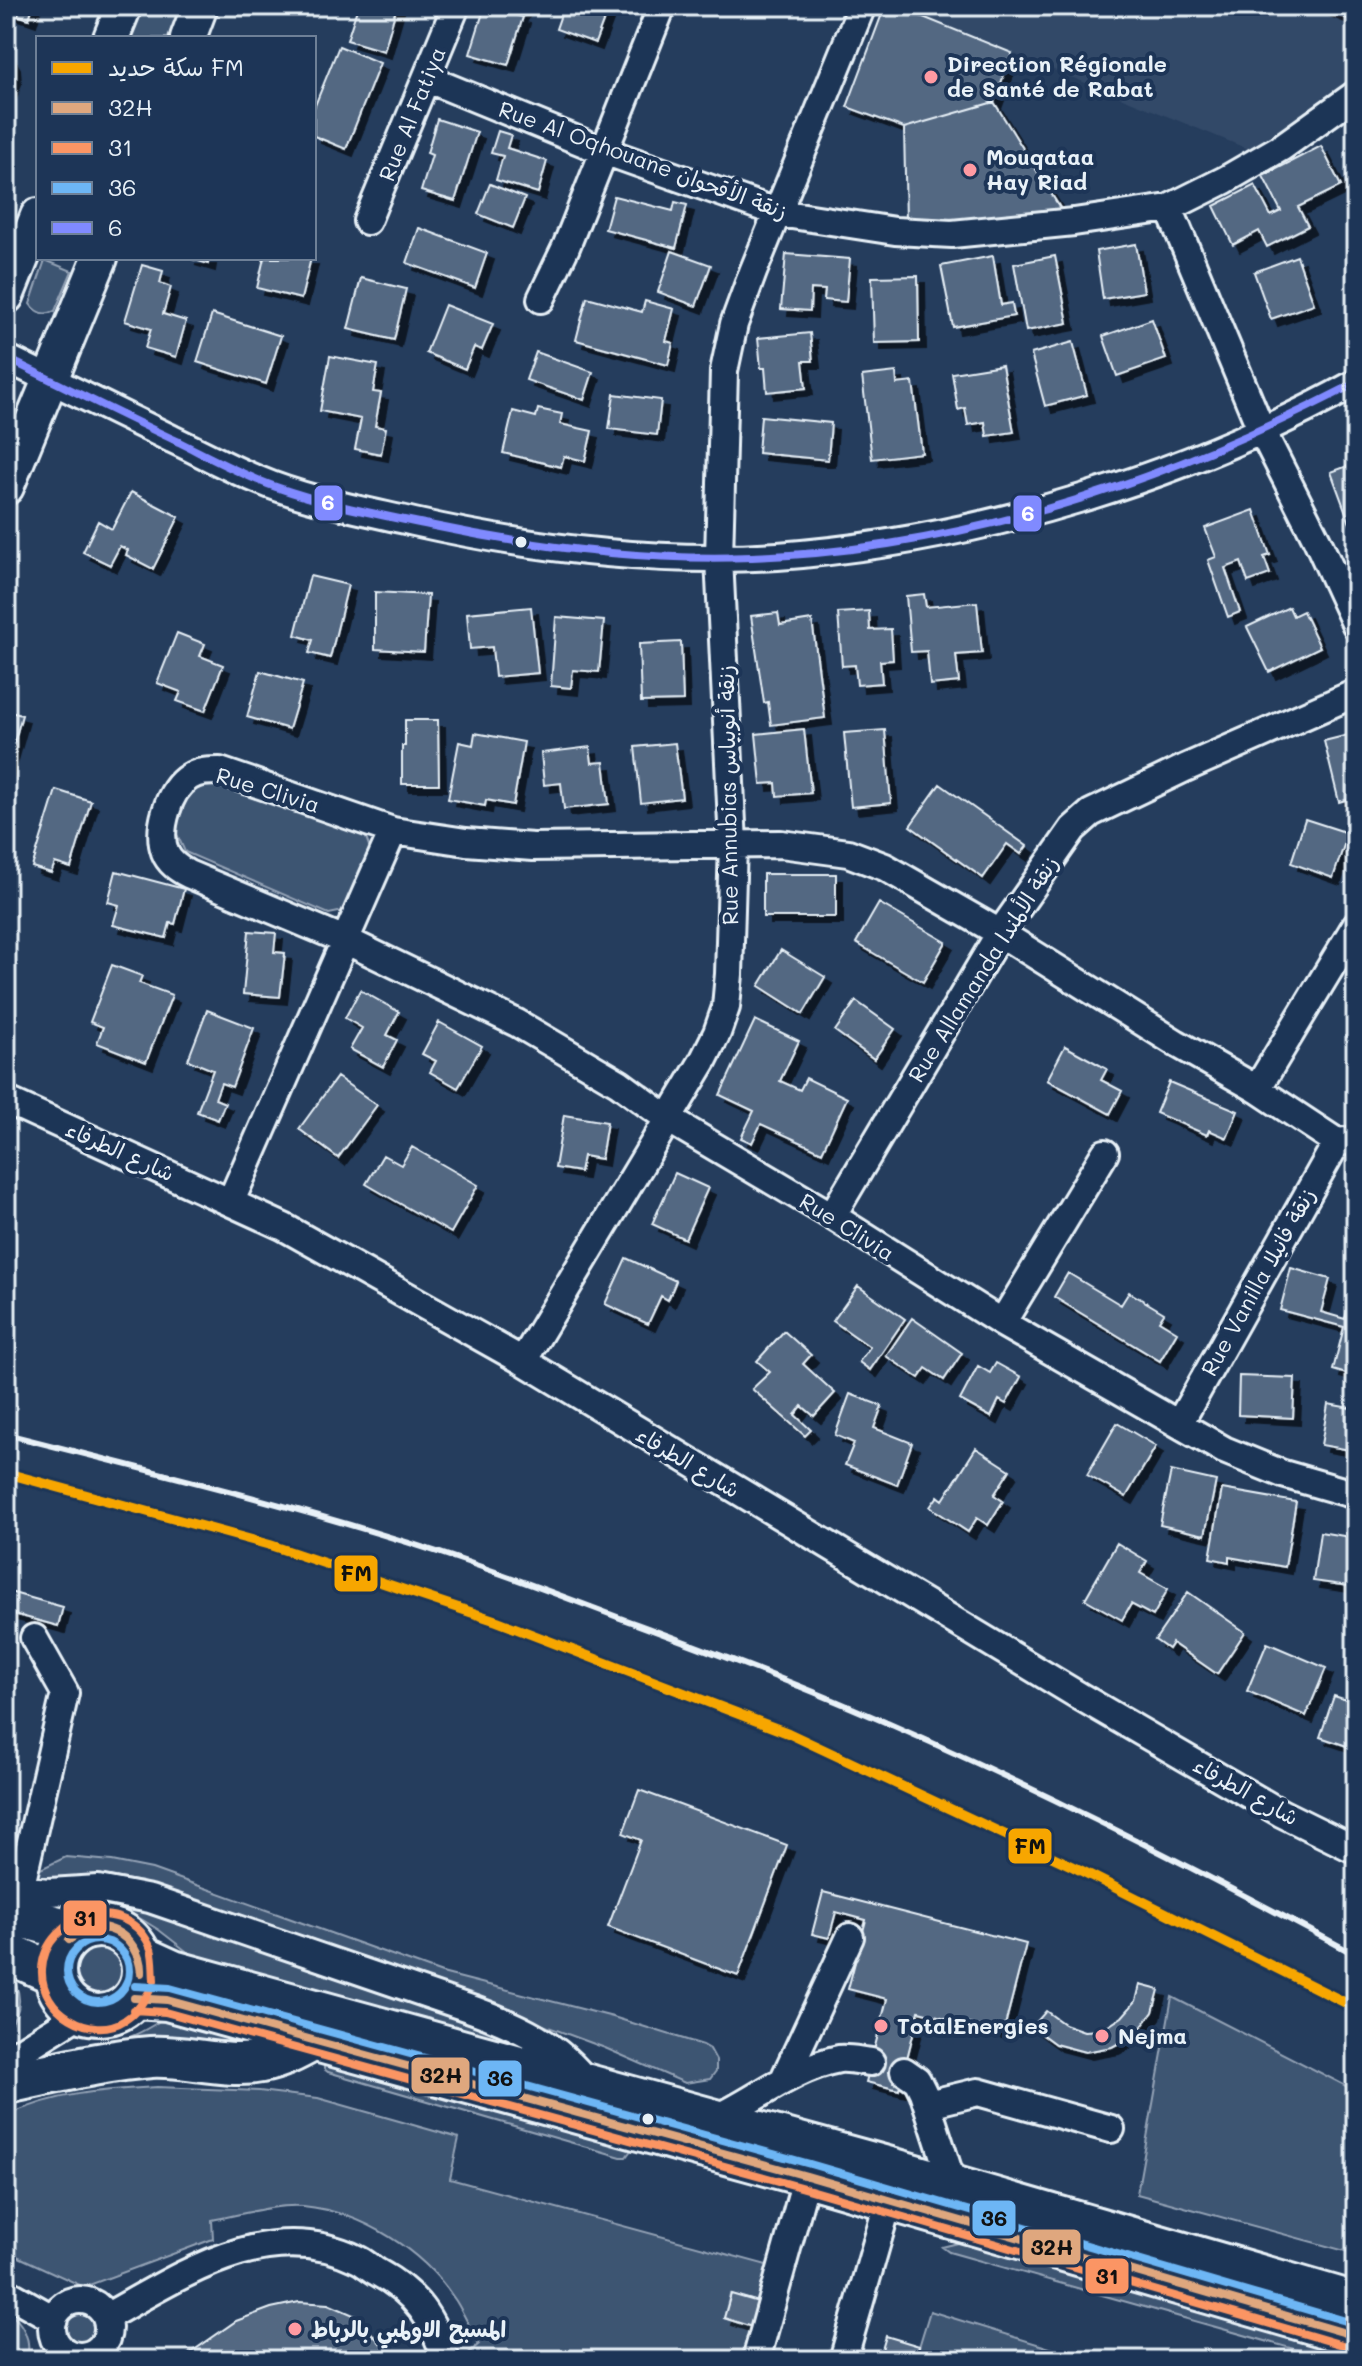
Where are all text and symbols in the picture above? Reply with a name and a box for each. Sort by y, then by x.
legend [36,36,316,260]
street label: Rue Al Fatiya [371,42,452,185]
place label: Direction Régionale de Santé de Rabat [947,49,1167,103]
text: سكة حديد FM [108,51,244,82]
marker: Direction Régionale de Santé de Rabat [922,68,940,86]
text: 32H [108,91,153,122]
street label: Rue Al Oqhouane زنقة الأقحوان [495,94,791,225]
text: 31 [108,131,133,162]
place label: Mouqataa Hay Riad [986,142,1094,196]
marker: Mouqataa Hay Riad [961,161,979,179]
text: 36 [108,171,137,202]
text: 6 [108,211,123,242]
line badge: 6 [313,484,344,522]
text: 6 [321,487,335,516]
line badge: 6 [1012,494,1043,533]
text: 6 [1021,498,1035,527]
unlabelled marker [513,534,529,550]
street label: Rue Annubias زنقة أنوبياس [711,665,744,925]
street label: Rue Clivia [213,760,323,819]
street label: Rue Allamanda زنقة الألمندا [901,850,1064,1087]
street label: شارع الطرفاء [60,1114,179,1189]
street label: Rue Vanilla زنقة فانيلا [1194,1183,1321,1381]
street label: Rue Clivia [794,1186,900,1267]
street label: شارع الطرفاء [630,1419,746,1506]
line badge: FM [333,1554,379,1593]
text: FM [340,1558,372,1587]
street label: شارع الطرفاء [1187,1750,1304,1833]
line badge: FM [1007,1827,1053,1865]
text: FM [1014,1831,1046,1860]
line badge: 31 [62,1899,108,1937]
text: 31 [74,1903,96,1932]
place label: TotalEnergies [897,2011,1049,2040]
marker: TotalEnergies [872,2017,890,2035]
place label: Nejma [1118,2021,1187,2050]
marker: Nejma [1093,2027,1111,2045]
line badge: 32H [410,2056,471,2095]
line badge: 36 [477,2059,523,2098]
text: 32H [419,2060,463,2089]
text: 36 [487,2063,513,2092]
unlabelled marker [640,2111,656,2127]
line badge: 36 [971,2199,1017,2237]
text: 36 [981,2203,1007,2232]
line badge: 32H [1021,2228,1082,2266]
text: 32H [1030,2232,1074,2261]
line badge: 31 [1084,2257,1130,2295]
text: 31 [1096,2261,1118,2290]
place label: المسبح الاولمبي بالرباط [311,2314,506,2349]
marker: المسبح الاولمبي بالرباط [286,2320,304,2338]

